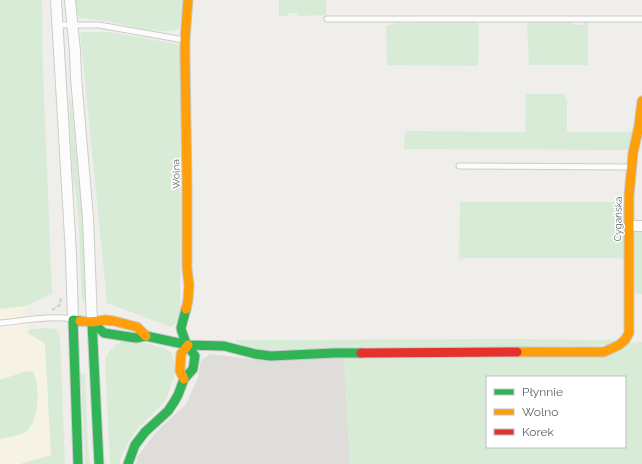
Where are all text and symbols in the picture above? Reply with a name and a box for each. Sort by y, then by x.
street label: Wolna [170,159,182,189]
street label: Cygańska [612,196,624,242]
legend [486,376,626,448]
text: Płynnie [522,385,563,399]
text: Wolno [522,405,558,419]
text: Korek [522,425,555,439]

